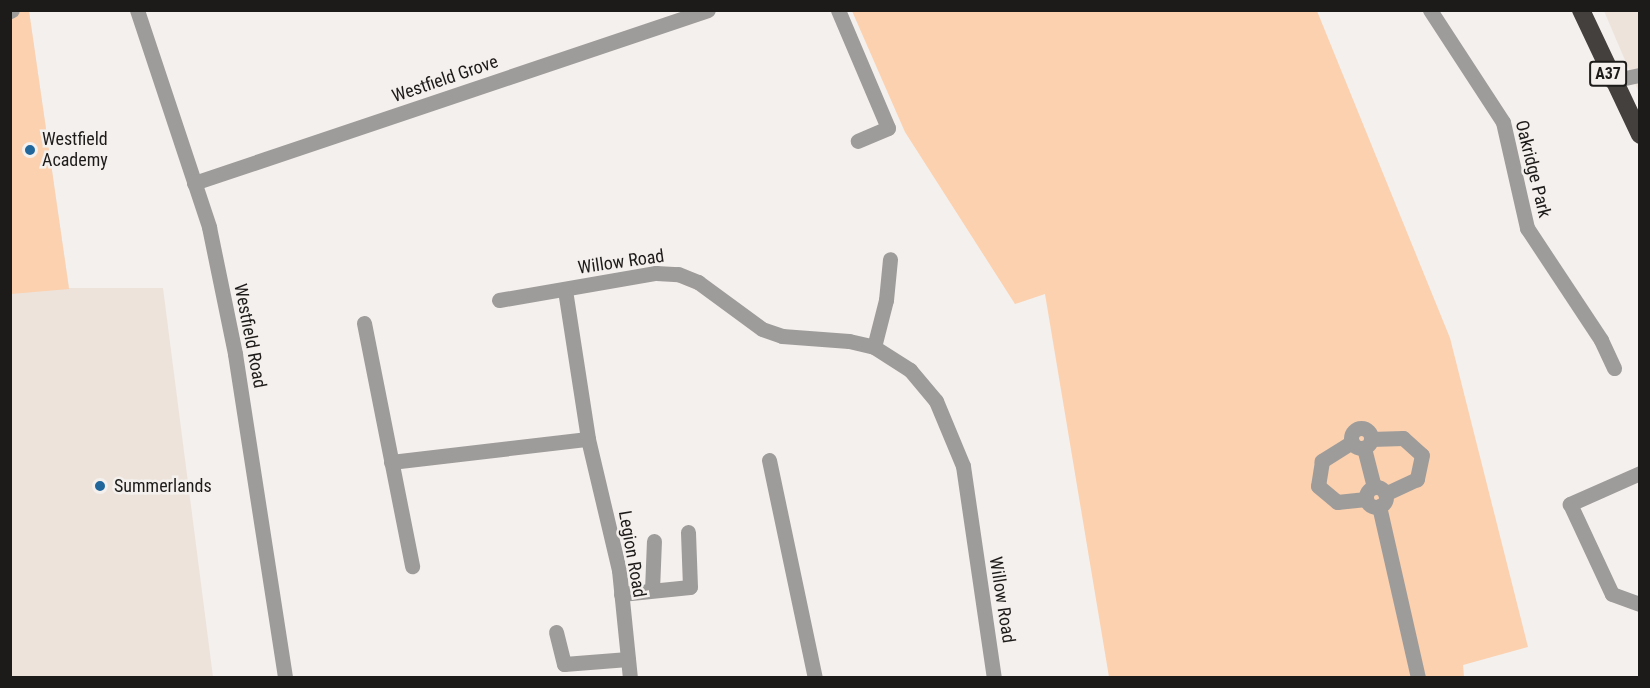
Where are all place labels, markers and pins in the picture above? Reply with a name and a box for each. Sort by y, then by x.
place label: Westfield Academy [42,129,108,172]
marker: Westfield Academy [23,143,37,157]
place label: Summerlands [114,475,212,497]
marker: Summerlands [91,477,109,495]

